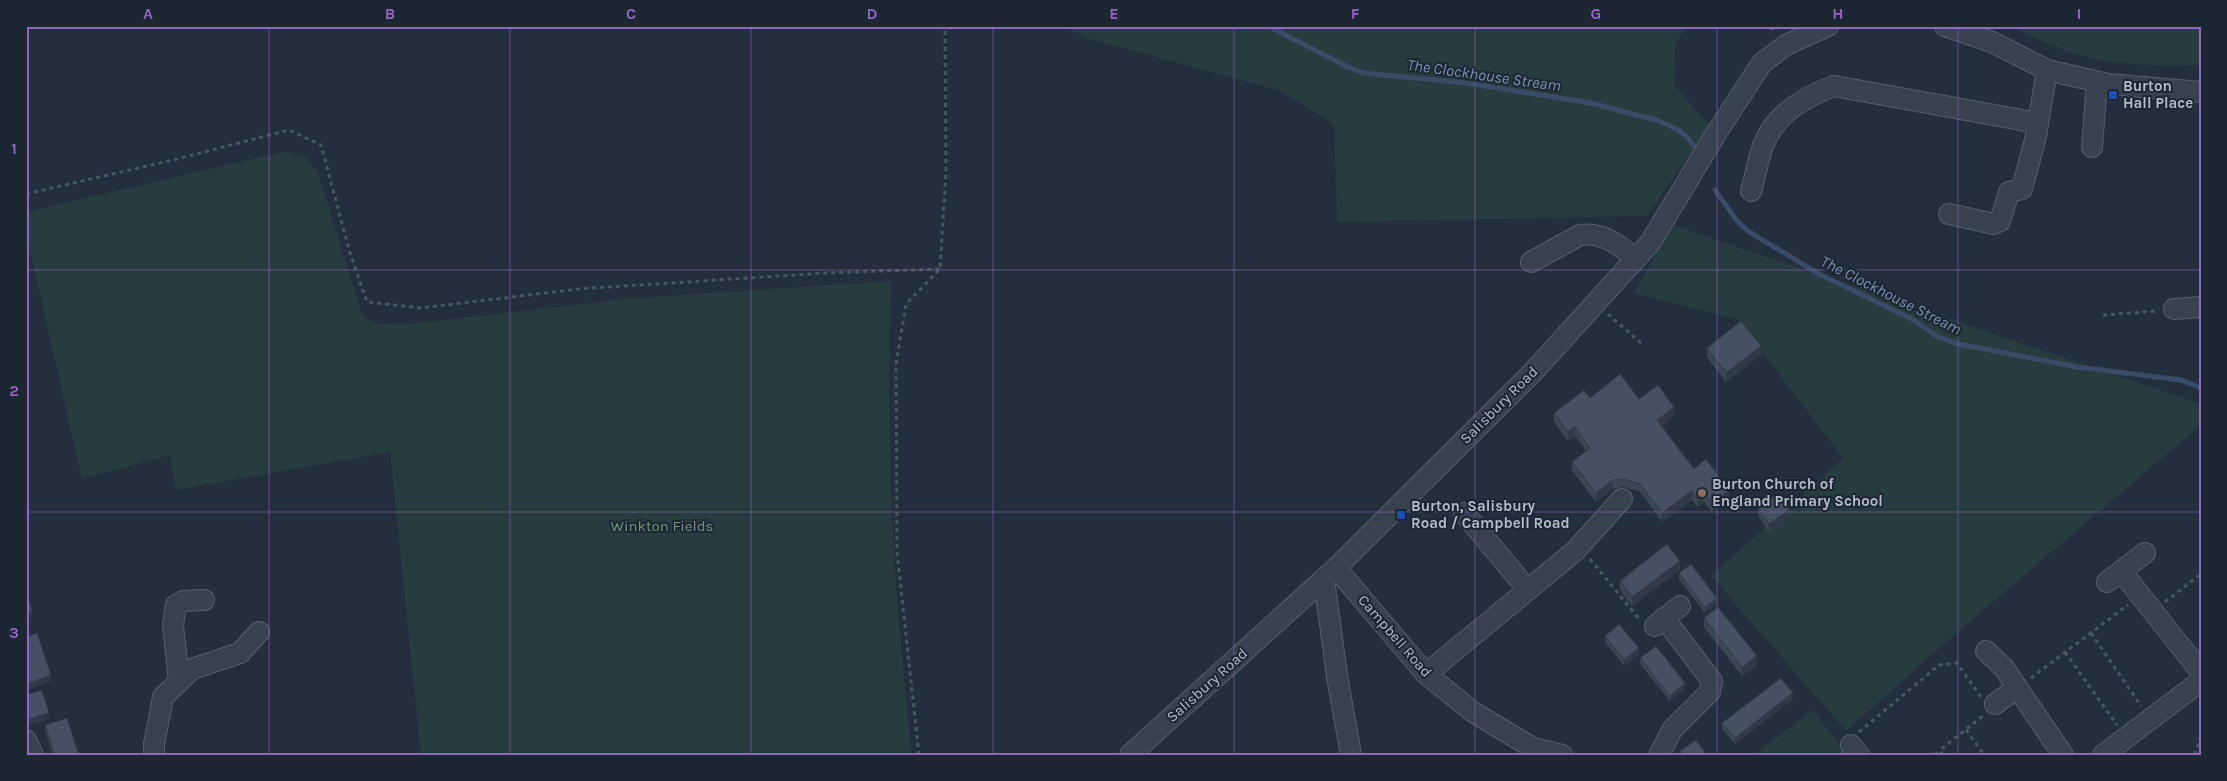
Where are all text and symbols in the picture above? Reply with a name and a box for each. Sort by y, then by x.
text: A [143,4,153,23]
text: B [385,4,395,23]
text: C [626,4,636,23]
text: D [867,4,878,23]
text: E [1109,4,1119,23]
text: F [1351,4,1360,23]
text: G [1591,4,1601,23]
text: H [1832,4,1844,23]
text: I [2077,4,2081,23]
water label: The Clockhouse Stream [1406,55,1562,95]
place label: Burton Hall Place [2123,77,2193,112]
marker: Burton Hall Place [2107,89,2119,101]
text: 1 [11,139,17,158]
water label: The Clockhouse Stream [1818,251,1964,339]
street label: Salisbury Road [1456,362,1542,448]
text: 2 [9,381,19,400]
place label: Burton Church of England Primary School [1712,475,1883,510]
marker: Burton Church of England Primary School [1696,487,1708,499]
place label: Burton, Salisbury Road / Campbell Road [1411,497,1570,532]
marker: Burton, Salisbury Road / Campbell Road [1395,509,1407,521]
park label: Winkton Fields [611,517,713,535]
street label: Campbell Road [1354,591,1436,681]
text: 3 [9,623,19,642]
street label: Salisbury Road [1163,644,1251,726]

